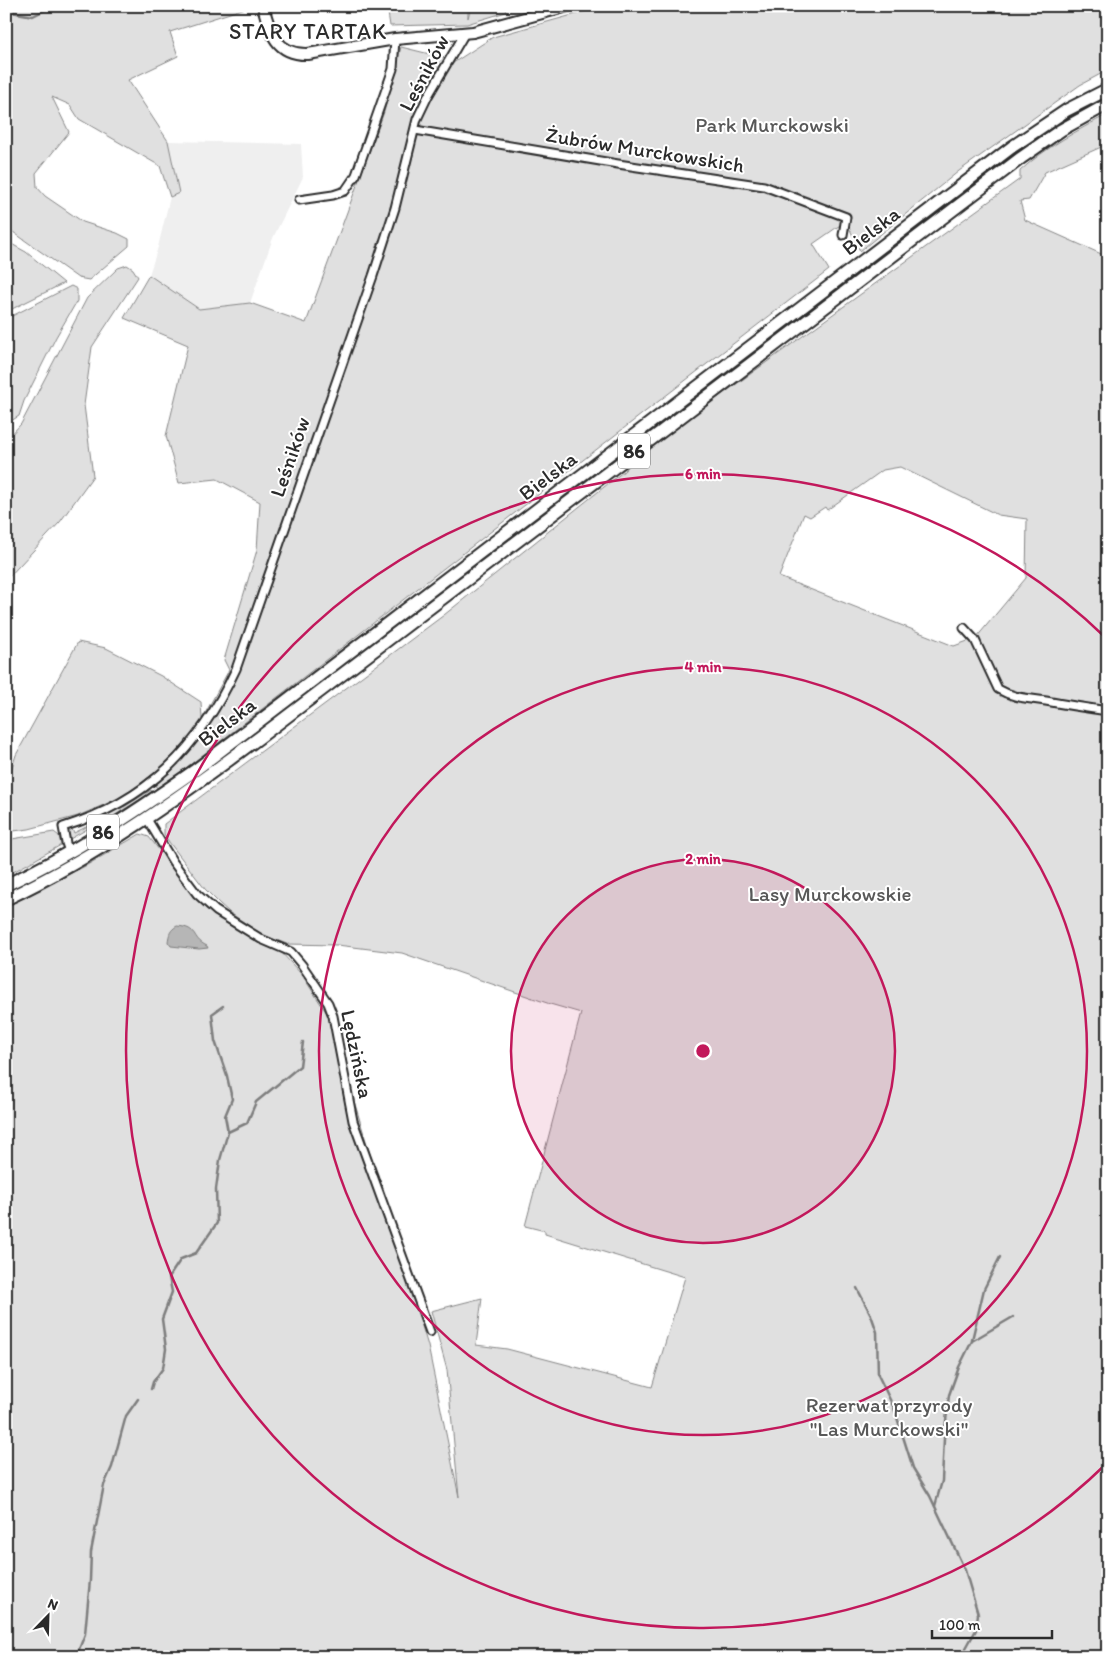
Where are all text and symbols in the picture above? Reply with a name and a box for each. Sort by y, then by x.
district label: STARY TARTAK [229,18,387,45]
street label: Leśników [393,30,454,115]
park label: Park Murckowski [695,112,849,137]
street label: Żubrów Murckowskich [544,122,746,178]
street label: Bielska [837,201,905,260]
street label: Leśników [264,414,315,500]
road number: 86 [618,434,650,468]
street label: Bielska [514,446,582,505]
text: 6 min [685,465,722,483]
text: 4 min [685,658,722,676]
street label: Bielska [193,692,261,751]
road number: 86 [87,814,119,850]
text: 2 min [685,850,722,868]
park label: Lasy Murckowskie [748,881,912,906]
street label: Lędzińska [336,1007,379,1100]
centre of rings [694,1042,712,1060]
park label: Rezerwat przyrody "Las Murckowski" [806,1392,973,1441]
north arrow [22,1590,72,1640]
text: N [45,1595,61,1614]
scale bar [932,1608,1052,1640]
text: 100 m [939,1616,981,1634]

